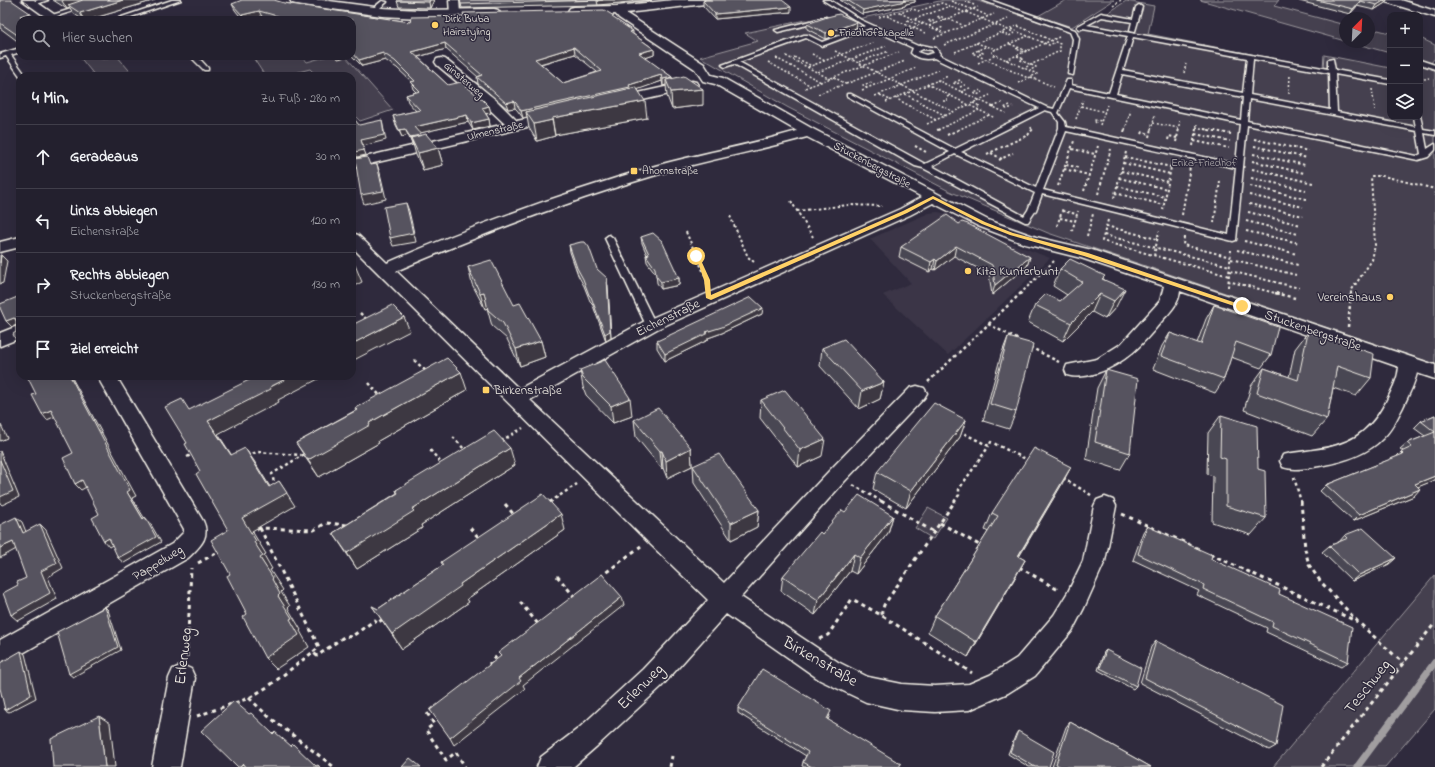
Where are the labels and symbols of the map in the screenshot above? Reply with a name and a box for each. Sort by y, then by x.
place label: Dirk Buba Hairstyling [442,11,490,41]
north arrow [1339,12,1375,48]
marker: Dirk Buba Hairstyling [430,20,440,30]
place label: Friedhofskapelle [838,25,914,41]
marker: Friedhofskapelle [826,28,836,38]
street label: Ginsterweg [439,58,488,103]
street label: Ulmenstraße [465,117,525,145]
street label: Stuckenbergstraße [830,138,914,193]
park label: Erika-Friedhof [1171,155,1238,171]
place label: Ahornstraße [642,163,698,179]
marker: Ahornstraße [629,166,639,176]
route start [687,247,705,265]
place label: Kita Kunterbunt [976,262,1059,281]
marker: Kita Kunterbunt [963,266,973,276]
place label: Vereinshaus [1317,288,1382,307]
marker: Vereinshaus [1385,292,1395,302]
street label: Eichenstraße [633,294,703,342]
route end [1233,297,1251,315]
street label: Stuckenbergstraße [1262,306,1364,357]
place label: Birkenstraße [493,381,562,400]
marker: Birkenstraße [481,385,491,395]
street label: Pappelweg [129,540,188,586]
street label: Erlenweg [169,626,199,686]
street label: Birkenstraße [777,630,863,694]
street label: Teschweg [1339,654,1397,720]
street label: Erlenweg [612,658,670,716]

